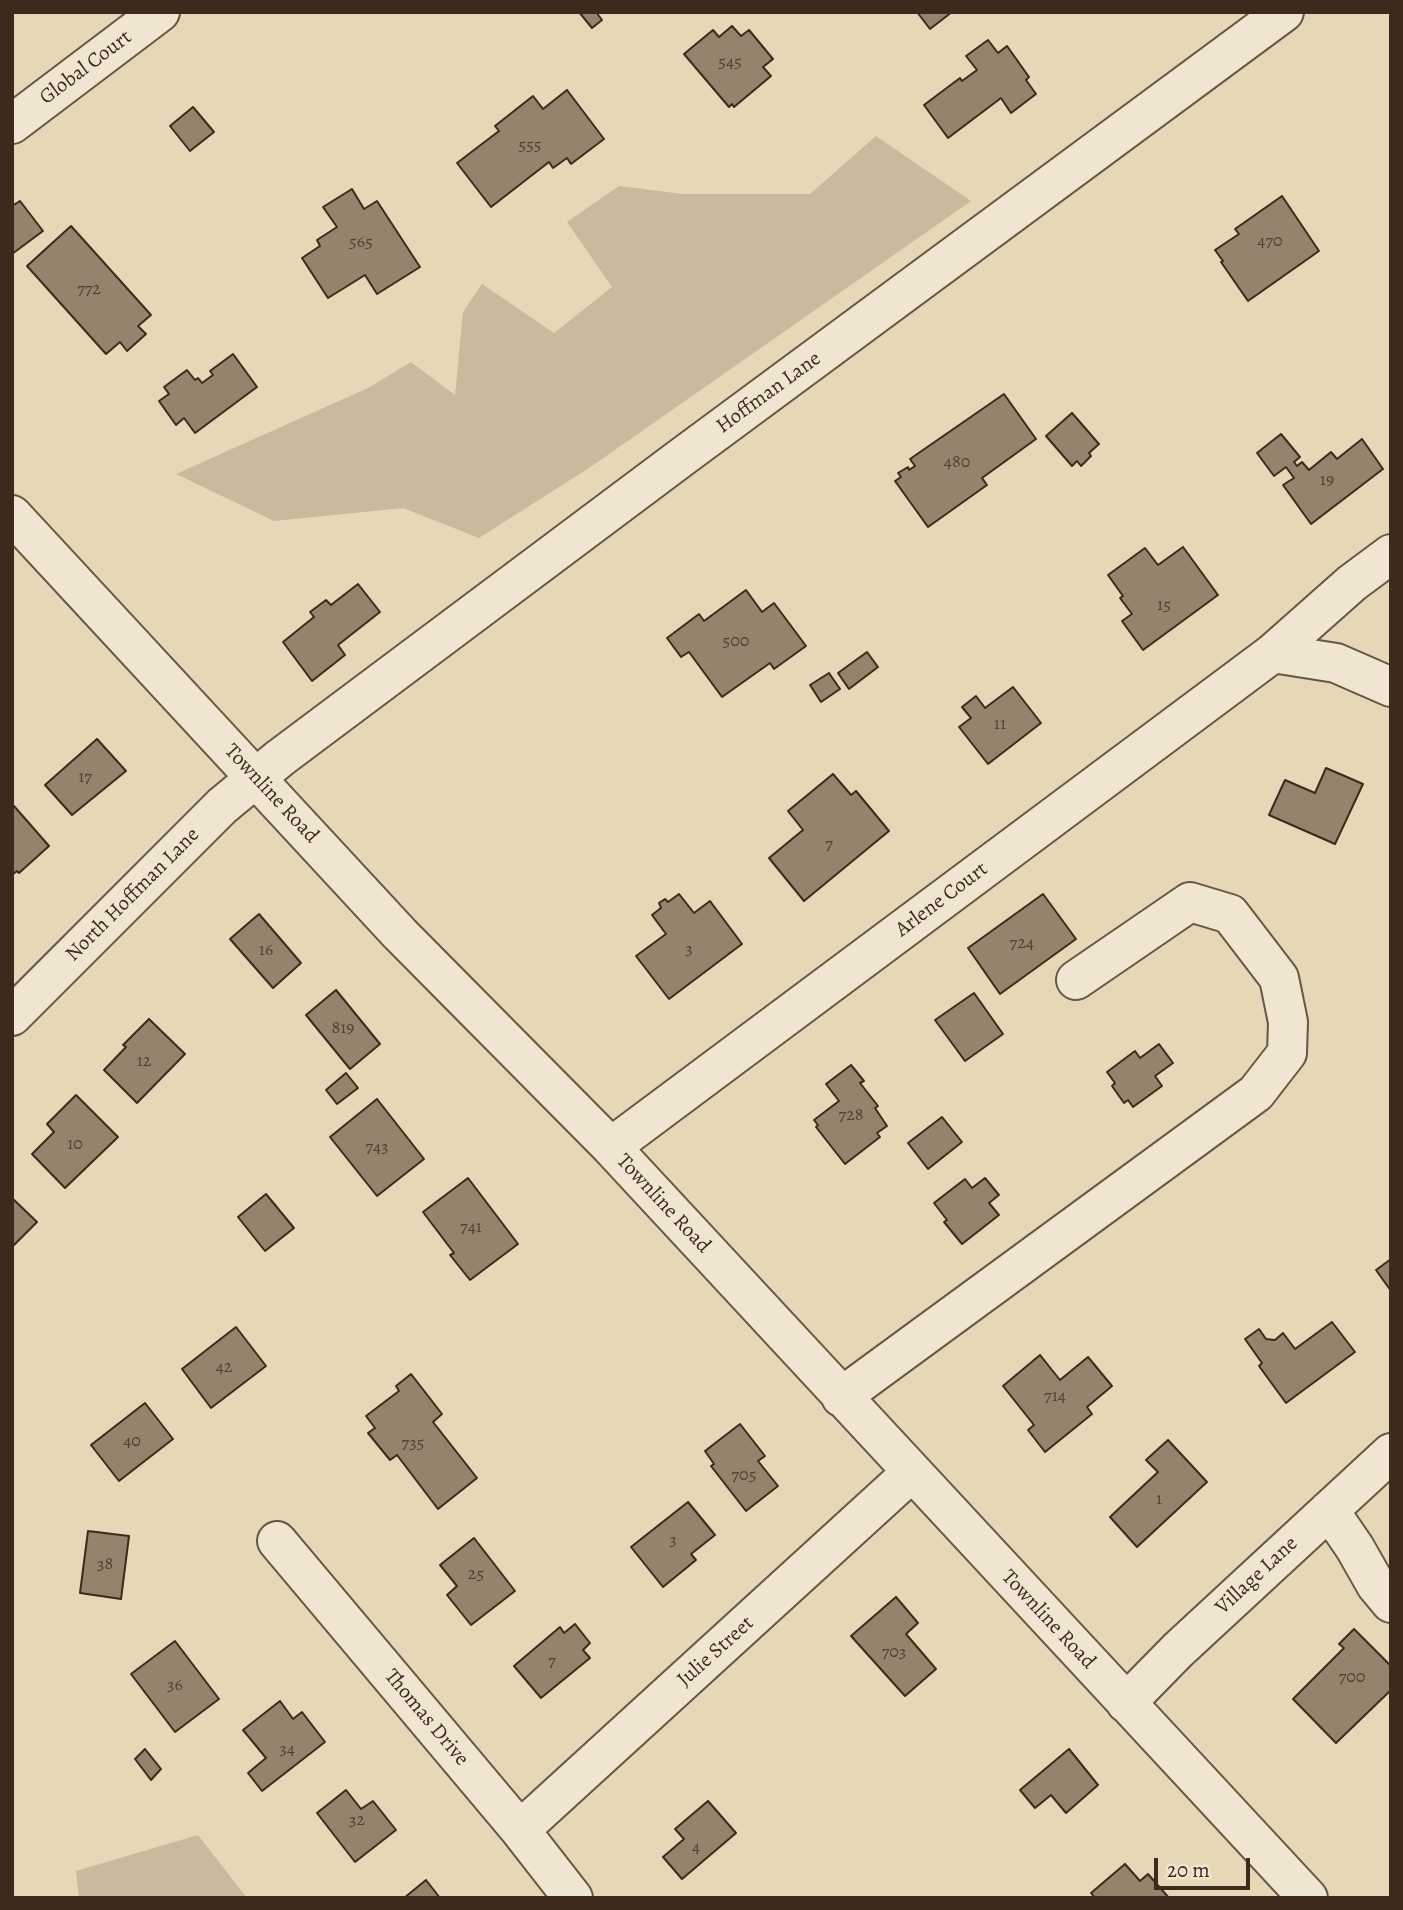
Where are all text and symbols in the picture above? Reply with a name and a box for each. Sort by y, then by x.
street label: Global Court [35,25,137,111]
house number: 545 [718,52,742,74]
house number: 555 [518,135,542,157]
house number: 470 [1257,231,1283,253]
house number: 565 [349,232,373,254]
house number: 772 [77,279,101,301]
street label: Hoffman Lane [712,347,826,439]
house number: 480 [944,452,970,474]
house number: 19 [1320,470,1334,492]
house number: 15 [1157,595,1171,617]
house number: 500 [723,631,749,653]
house number: 11 [994,714,1006,736]
street label: Townline Road [219,739,323,849]
house number: 17 [78,767,92,789]
street label: North Hoffman Lane [61,823,205,967]
house number: 7 [825,834,833,856]
street label: Arlene Court [891,857,993,943]
house number: 724 [1010,933,1034,955]
house number: 3 [685,939,693,961]
house number: 16 [259,940,273,962]
house number: 819 [331,1018,355,1040]
house number: 12 [137,1051,151,1073]
house number: 728 [839,1105,863,1127]
house number: 10 [67,1134,83,1156]
house number: 743 [365,1137,389,1159]
street label: Townline Road [611,1149,715,1259]
house number: 741 [460,1217,482,1239]
house number: 42 [216,1357,232,1379]
house number: 714 [1044,1386,1066,1408]
house number: 40 [123,1431,141,1453]
house number: 735 [402,1433,424,1455]
house number: 705 [732,1465,756,1487]
house number: 1 [1156,1489,1162,1511]
house number: 3 [669,1530,677,1552]
street label: Village Lane [1211,1532,1303,1620]
house number: 38 [97,1554,113,1576]
house number: 25 [468,1564,484,1586]
street label: Townline Road [996,1565,1100,1675]
street label: Julie Street [673,1611,759,1693]
house number: 703 [882,1642,906,1664]
house number: 7 [548,1651,556,1673]
street label: Thomas Drive [378,1665,474,1771]
house number: 700 [1339,1667,1365,1689]
house number: 36 [167,1675,183,1697]
house number: 34 [279,1739,295,1761]
house number: 32 [349,1810,365,1832]
house number: 4 [692,1837,700,1859]
scale bar [1158,1843,1254,1887]
text: 20 m [1167,1856,1210,1884]

